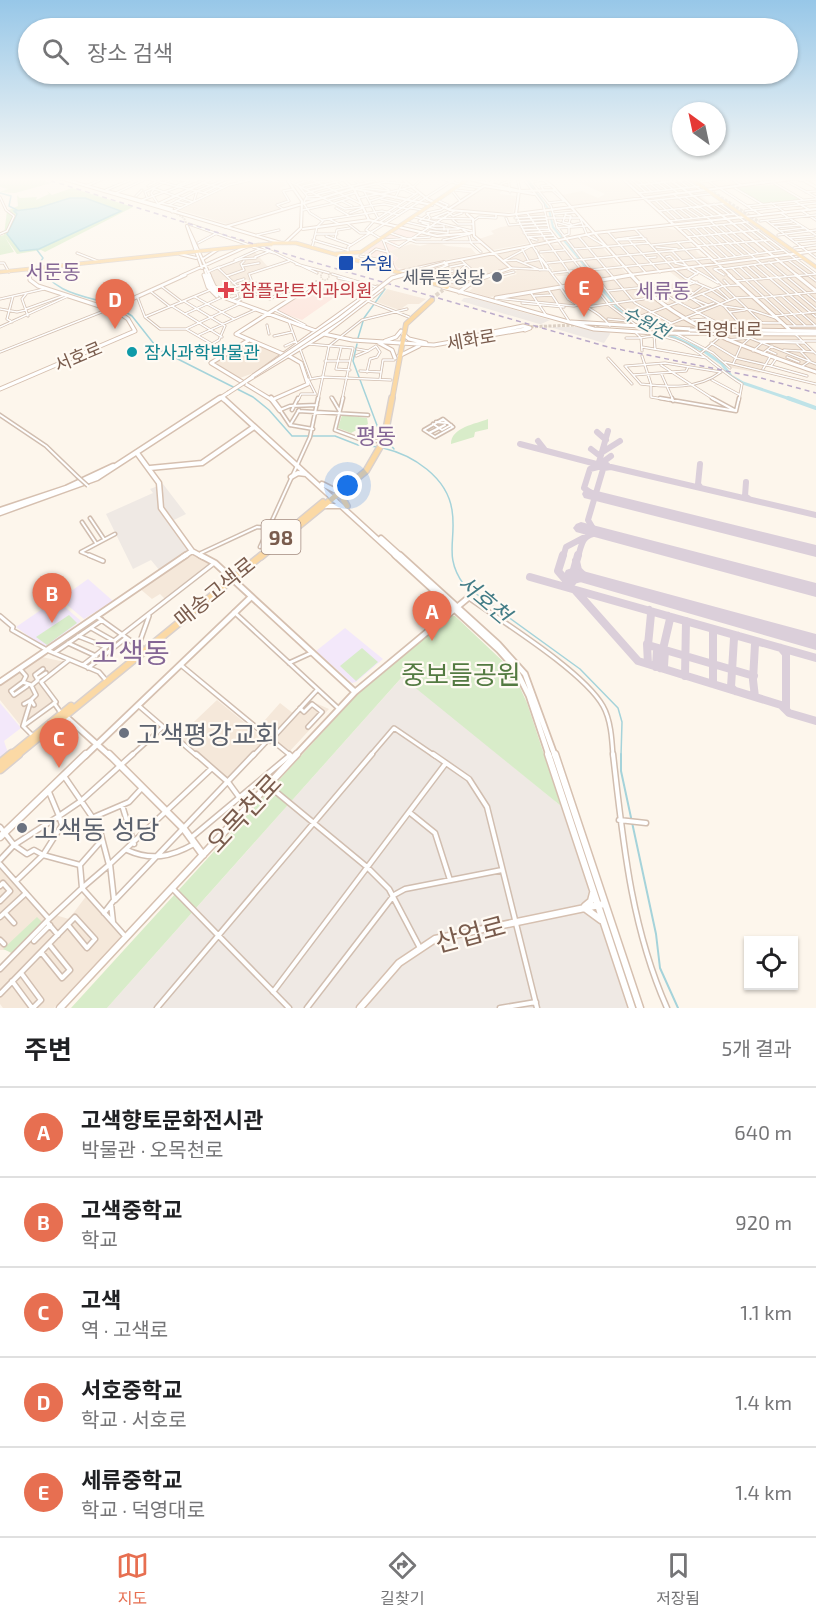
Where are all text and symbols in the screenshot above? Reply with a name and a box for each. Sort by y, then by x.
search box [18,18,798,84]
icon: search [39,35,72,68]
text: 장소 검색 [87,39,173,65]
north arrow [672,102,726,156]
place label: 수원 [360,252,393,274]
marker: 수원 [337,254,355,272]
district label: 서둔동 [25,259,81,283]
place label: 세류동성당 [402,266,485,288]
pin: E [564,268,604,317]
marker: 세류동성당 [490,270,504,284]
district label: 세류동 [635,278,691,302]
place label: 참플란트치과의원 [240,279,372,301]
pin: D [96,280,134,329]
marker: 참플란트치과의원 [217,281,235,299]
water label: 수원천 [619,301,675,345]
street label: 덕영대로 [696,318,762,340]
street label: 세화로 [445,324,497,354]
street label: 서호로 [51,336,105,376]
place label: 잠사과학박물관 [144,341,260,363]
marker: 잠사과학박물관 [125,345,139,359]
district label: 평동 [356,422,396,448]
your location [333,471,362,500]
road number: 98 [262,520,300,554]
street label: 매송고색로 [169,551,259,631]
water label: 서호천 [453,569,519,629]
pin: B [32,574,72,623]
pin: A [412,592,452,641]
district label: 고색동 [92,635,170,669]
park label: 중보들공원 [401,658,521,689]
pin: C [40,718,78,768]
place label: 고색평강교회 [136,718,280,749]
marker: 고색평강교회 [117,726,131,740]
street label: 오목천로 [199,766,287,858]
place label: 고색동 성당 [34,813,159,844]
marker: 고색동 성당 [15,821,29,835]
street label: 산업로 [431,909,509,957]
map controls [744,936,798,990]
button: locate [744,936,798,990]
text: 주변 [24,1033,72,1064]
text: 5개 결과 [722,1036,792,1060]
text: 고색향토문화전시관 [81,1106,263,1132]
text: A [37,1120,50,1144]
text: 640 m [734,1120,792,1144]
text: 박물관 · 오목천로 [81,1137,223,1161]
text: 고색중학교 [81,1196,182,1222]
text: B [37,1210,50,1234]
text: 920 m [735,1210,792,1234]
text: 학교 [81,1227,118,1251]
text: 고색 [81,1286,121,1312]
text: C [38,1300,49,1324]
text: 1.1 km [740,1300,792,1324]
text: 역 · 고색로 [81,1317,168,1341]
text: 서호중학교 [81,1376,182,1402]
text: D [37,1390,50,1414]
text: 1.4 km [735,1390,792,1414]
text: 학교 · 서호로 [81,1407,187,1431]
text: 세류중학교 [81,1466,182,1492]
text: E [38,1480,49,1504]
text: 1.4 km [735,1480,792,1504]
text: 학교 · 덕영대로 [81,1497,205,1521]
tab: 지도 [116,1549,149,1609]
tab: 길찾기 [380,1549,424,1609]
tab: 저장됨 [656,1549,700,1609]

